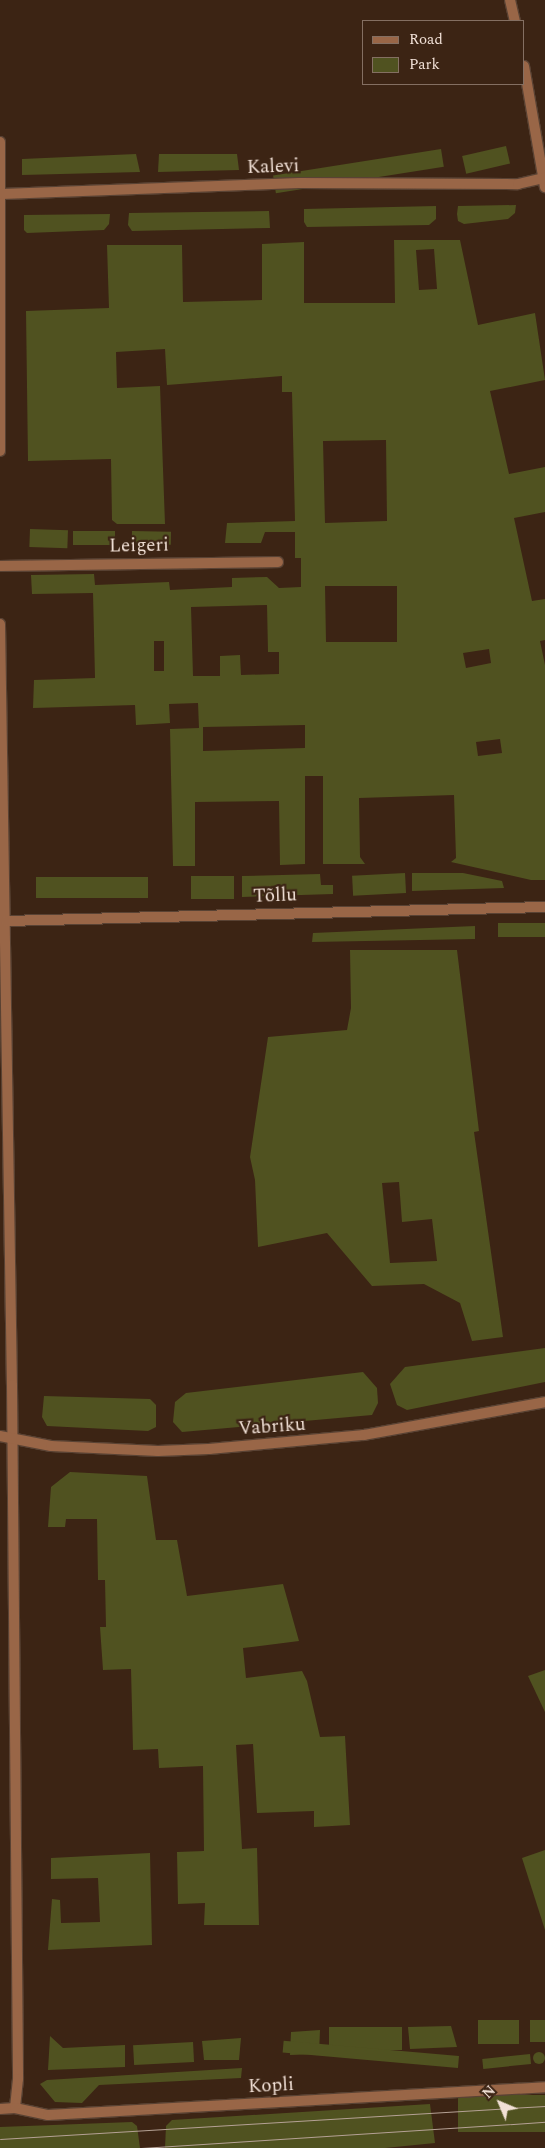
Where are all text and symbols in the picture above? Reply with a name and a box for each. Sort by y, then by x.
legend [362,20,525,85]
text: Road [409,28,443,51]
text: Park [409,53,440,76]
street label: Kalevi [246,155,300,179]
street label: Leigeri [109,534,169,558]
street label: Tõllu [253,884,297,908]
street label: Vabriku [238,1413,306,1441]
street label: Kopli [248,2073,294,2099]
north arrow [475,2078,525,2128]
text: N [478,2081,501,2104]

